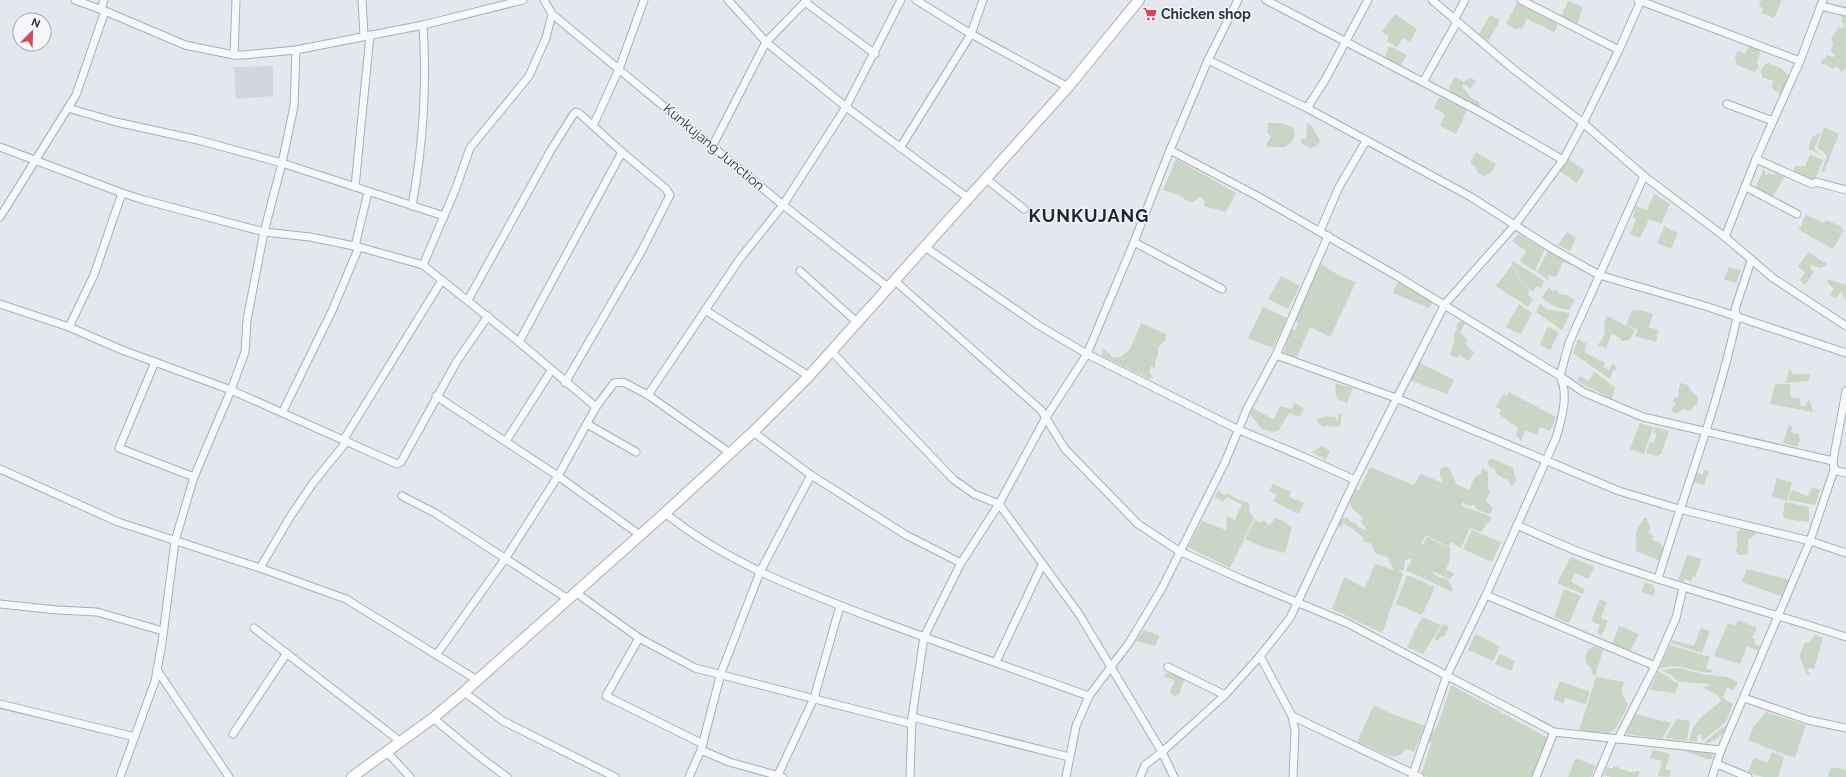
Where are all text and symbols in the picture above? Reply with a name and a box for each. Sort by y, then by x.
supermarket icon: Chicken shop [1142,6,1158,22]
place label: Chicken shop [1161,6,1251,22]
north arrow [12,12,52,52]
text: N [29,16,42,31]
street label: Kunkujang Junction [660,100,768,194]
district label: KUNKUJANG [1029,205,1149,226]

